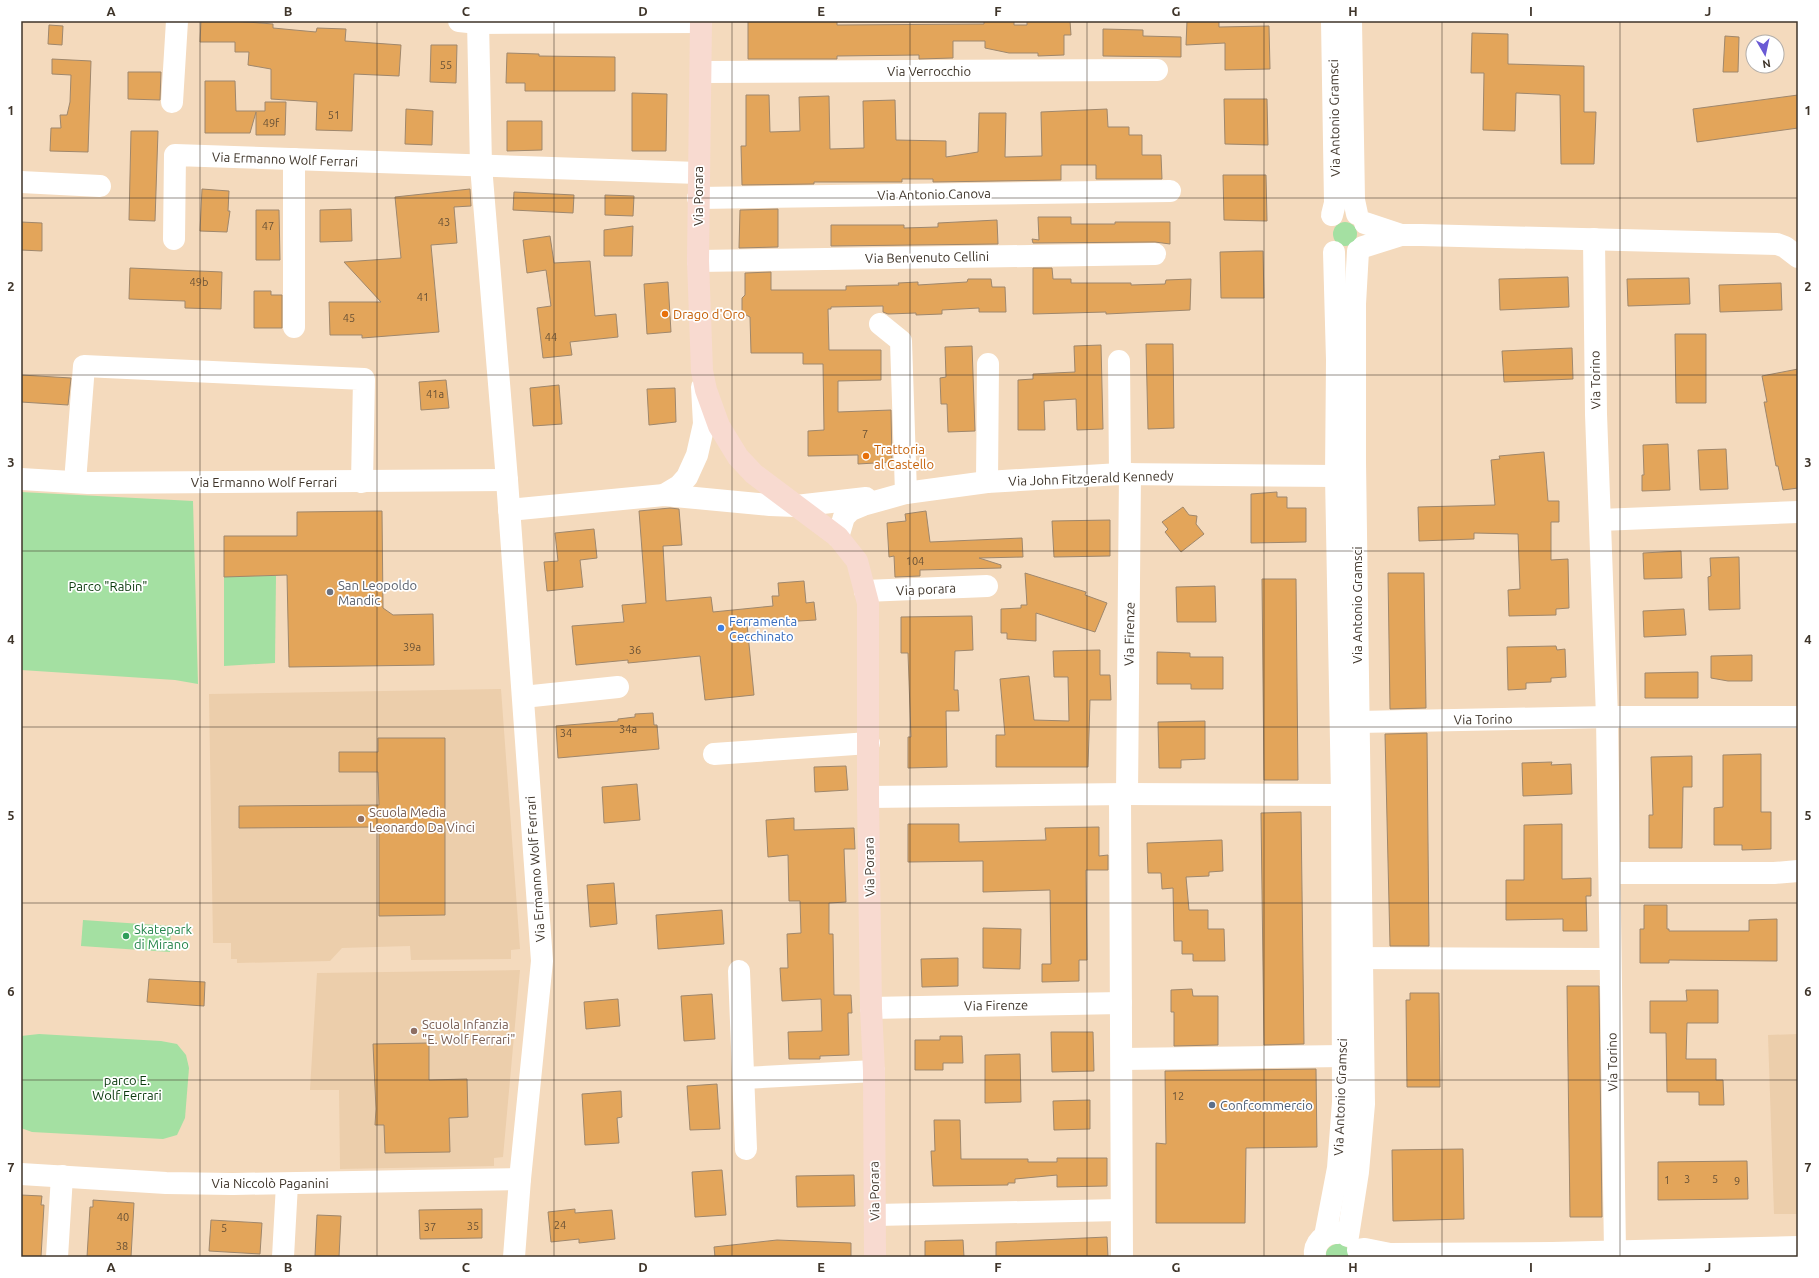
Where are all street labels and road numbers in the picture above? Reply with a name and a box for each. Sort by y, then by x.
street label: Via Antonio Gramsci [1326,59,1342,177]
street label: Via Verrocchio [887,64,971,78]
street label: Via Ermanno Wolf Ferrari [212,149,358,169]
street label: Via Porara [691,166,705,226]
street label: Via Antonio Canova [877,186,991,202]
street label: Via Benvenuto Cellini [865,249,989,265]
street label: Via Torino [1587,350,1603,410]
street label: Via John Fitzgerald Kennedy [1008,468,1174,488]
street label: Via Ermanno Wolf Ferrari [191,475,337,489]
street label: Via Antonio Gramsci [1350,546,1364,664]
street label: Via porara [896,580,956,598]
street label: Via Firenze [1121,602,1137,666]
street label: Via Torino [1453,711,1513,727]
street label: Via Ermanno Wolf Ferrari [523,795,547,943]
street label: Via Porara [861,837,877,897]
street label: Via Firenze [964,997,1028,1013]
street label: Via Torino [1604,1032,1620,1092]
street label: Via Antonio Gramsci [1331,1038,1349,1156]
street label: Via Porara [866,1161,882,1221]
street label: Via Niccolò Paganini [211,1176,329,1190]

